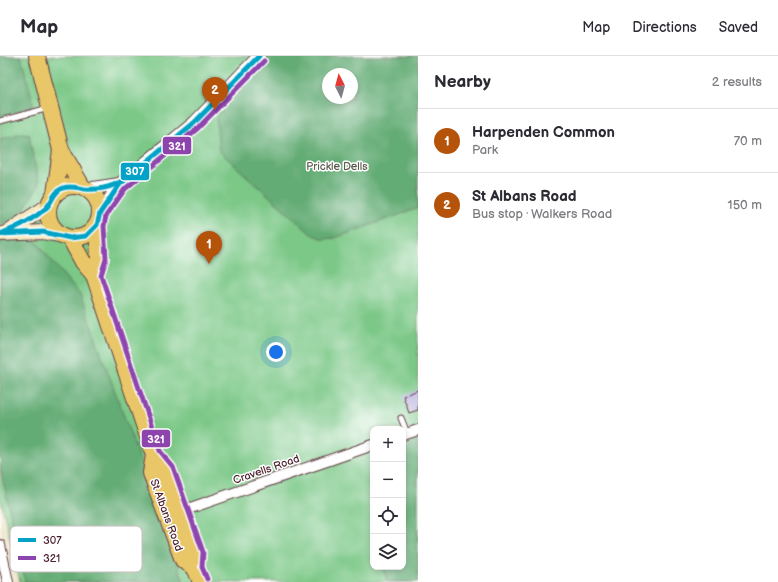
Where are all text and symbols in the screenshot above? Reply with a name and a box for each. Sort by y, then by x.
text: Map [20,16,58,39]
text: Map [582,19,610,36]
text: Directions [632,19,697,36]
text: Saved [719,19,758,36]
north arrow [322,68,358,104]
text: Nearby [434,72,491,92]
text: 2 results [712,74,762,90]
pin: 2 [202,77,228,110]
text: Harpenden Common [472,123,615,142]
text: 1 [444,133,450,149]
text: 70 m [734,133,762,149]
line badge: 321 [162,136,192,155]
text: 321 [168,140,186,153]
text: Park [472,142,498,158]
park label: Prickle Dells [306,160,368,173]
line badge: 307 [120,162,150,181]
text: 307 [125,165,145,178]
text: St Albans Road [472,187,577,206]
text: 2 [443,197,451,213]
text: 150 m [728,197,762,213]
text: Bus stop · Walkers Road [472,206,612,222]
pin: 1 [196,231,222,264]
your location [266,342,286,362]
map controls [370,426,406,570]
button: + [370,426,406,462]
line badge: 321 [141,429,171,448]
text: 321 [147,433,165,446]
street label: Cravells Road [231,452,301,487]
button: − [370,462,406,498]
street label: St Albans Road [147,477,186,553]
button: locate [370,498,406,534]
legend [10,526,142,572]
text: 307 [43,534,62,547]
button: layers [370,534,406,570]
text: 321 [43,552,60,565]

